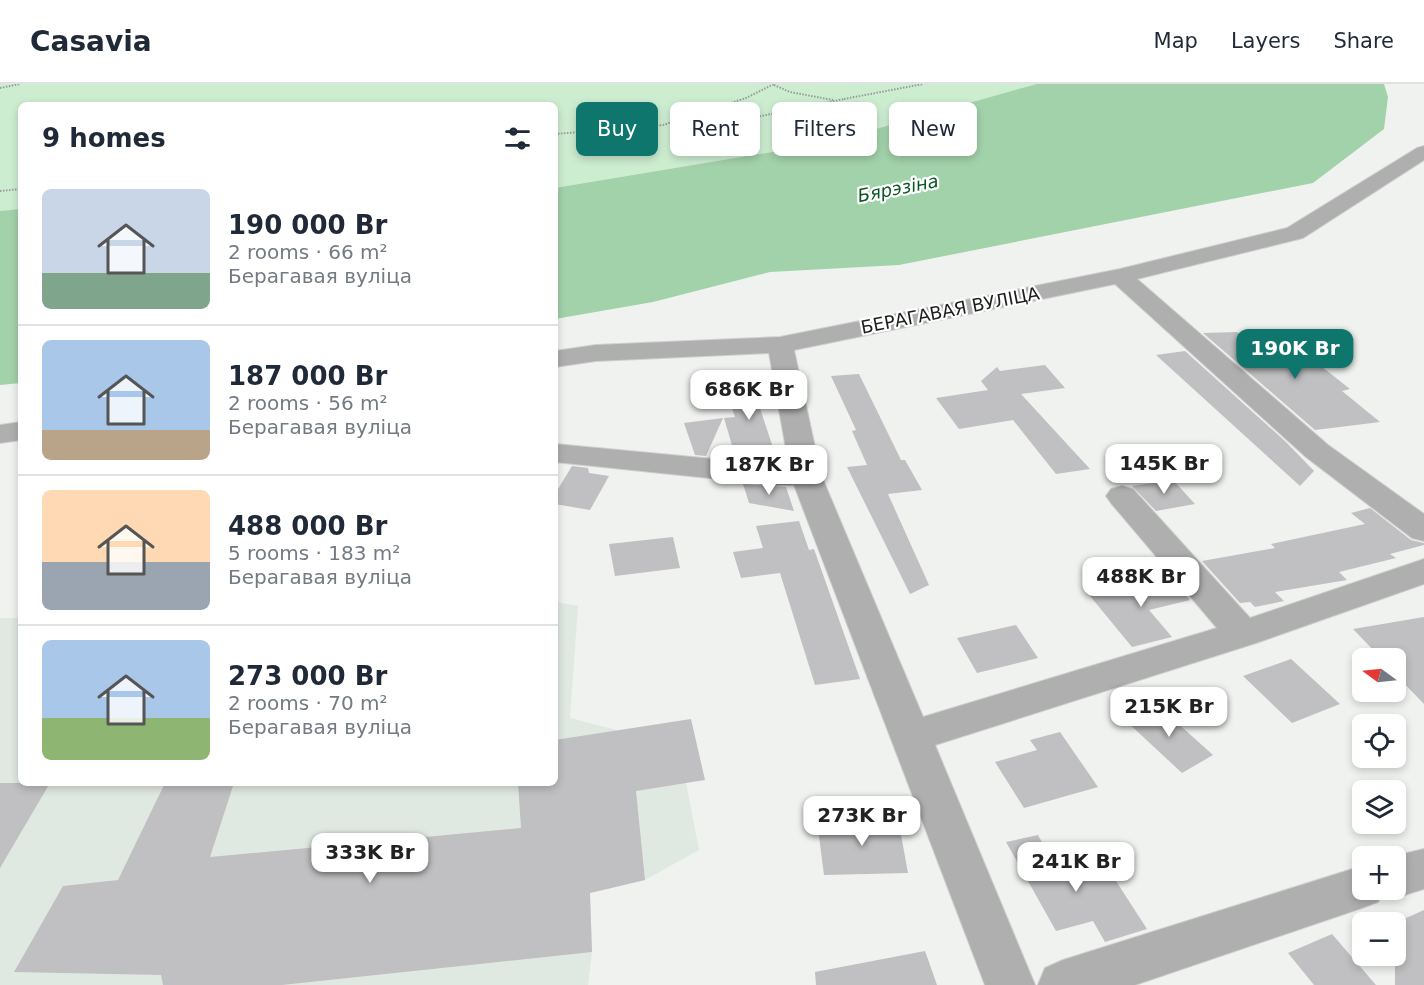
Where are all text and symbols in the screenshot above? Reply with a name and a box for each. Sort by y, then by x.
text: Casavia [30,25,152,58]
text: Map [1154,29,1198,53]
text: Layers [1231,29,1300,53]
text: Share [1333,29,1394,53]
chip: Buy [576,102,658,156]
chip: Rent [670,102,760,156]
chip: Filters [772,102,877,156]
chip: New [889,102,977,156]
icon: filters [501,122,534,155]
text: 9 homes [42,123,166,153]
water label: Бярэзіна [856,170,940,206]
text: 190 000 Br [228,210,387,240]
icon: home [90,213,162,285]
text: 2 rooms · 66 m² [228,240,388,264]
text: Берагавая вуліца [228,264,412,288]
street label: БЕРАГАВАЯ ВУЛІЦА [859,282,1042,338]
pin: 190K Br [1240,329,1350,380]
text: 190K Br [1250,336,1340,360]
text: 187 000 Br [228,361,387,391]
icon: home [90,364,162,436]
pin: 686K Br [694,370,804,421]
text: 686K Br [704,377,794,401]
text: 2 rooms · 56 m² [228,391,388,415]
text: Берагавая вуліца [228,415,412,439]
pin: 145K Br [1109,444,1219,495]
pin: 187K Br [714,445,824,496]
text: 145K Br [1119,451,1209,475]
text: 187K Br [724,452,814,476]
text: 488 000 Br [228,511,387,541]
icon: home [90,514,162,586]
text: 5 rooms · 183 m² [228,541,400,565]
pin: 488K Br [1086,557,1196,608]
text: 488K Br [1096,564,1186,588]
text: Берагавая вуліца [228,565,412,589]
north arrow [1352,648,1406,702]
map controls [1352,648,1406,966]
text: 273 000 Br [228,661,387,691]
icon: home [90,664,162,736]
pin: 215K Br [1114,687,1224,738]
text: 2 rooms · 70 m² [228,691,388,715]
text: 215K Br [1124,694,1214,718]
button: locate [1352,714,1406,768]
text: Берагавая вуліца [228,715,412,739]
button: layers [1352,780,1406,834]
pin: 273K Br [807,796,917,847]
text: 273K Br [817,803,907,827]
pin: 333K Br [315,833,425,884]
text: 333K Br [325,840,415,864]
pin: 241K Br [1021,842,1131,893]
button: + [1352,846,1406,900]
text: 241K Br [1031,849,1121,873]
button: − [1352,912,1406,966]

